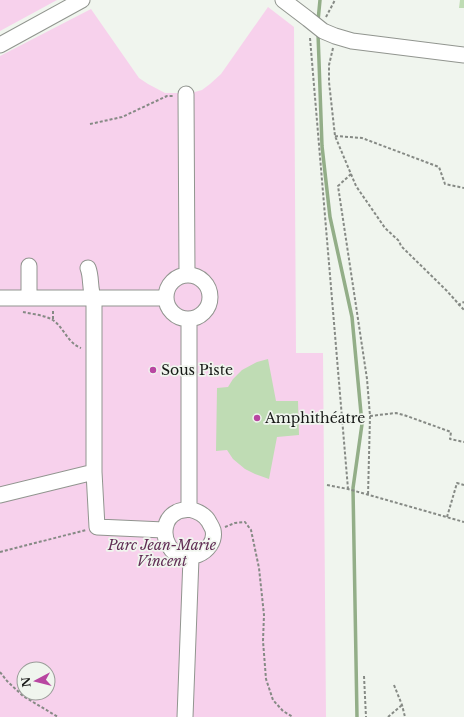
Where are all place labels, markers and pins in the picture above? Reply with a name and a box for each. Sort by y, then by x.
place label: Sous Piste [161,361,233,379]
marker: Sous Piste [148,365,158,375]
place label: Amphithéatre [264,409,365,427]
marker: Amphithéatre [252,413,262,423]

